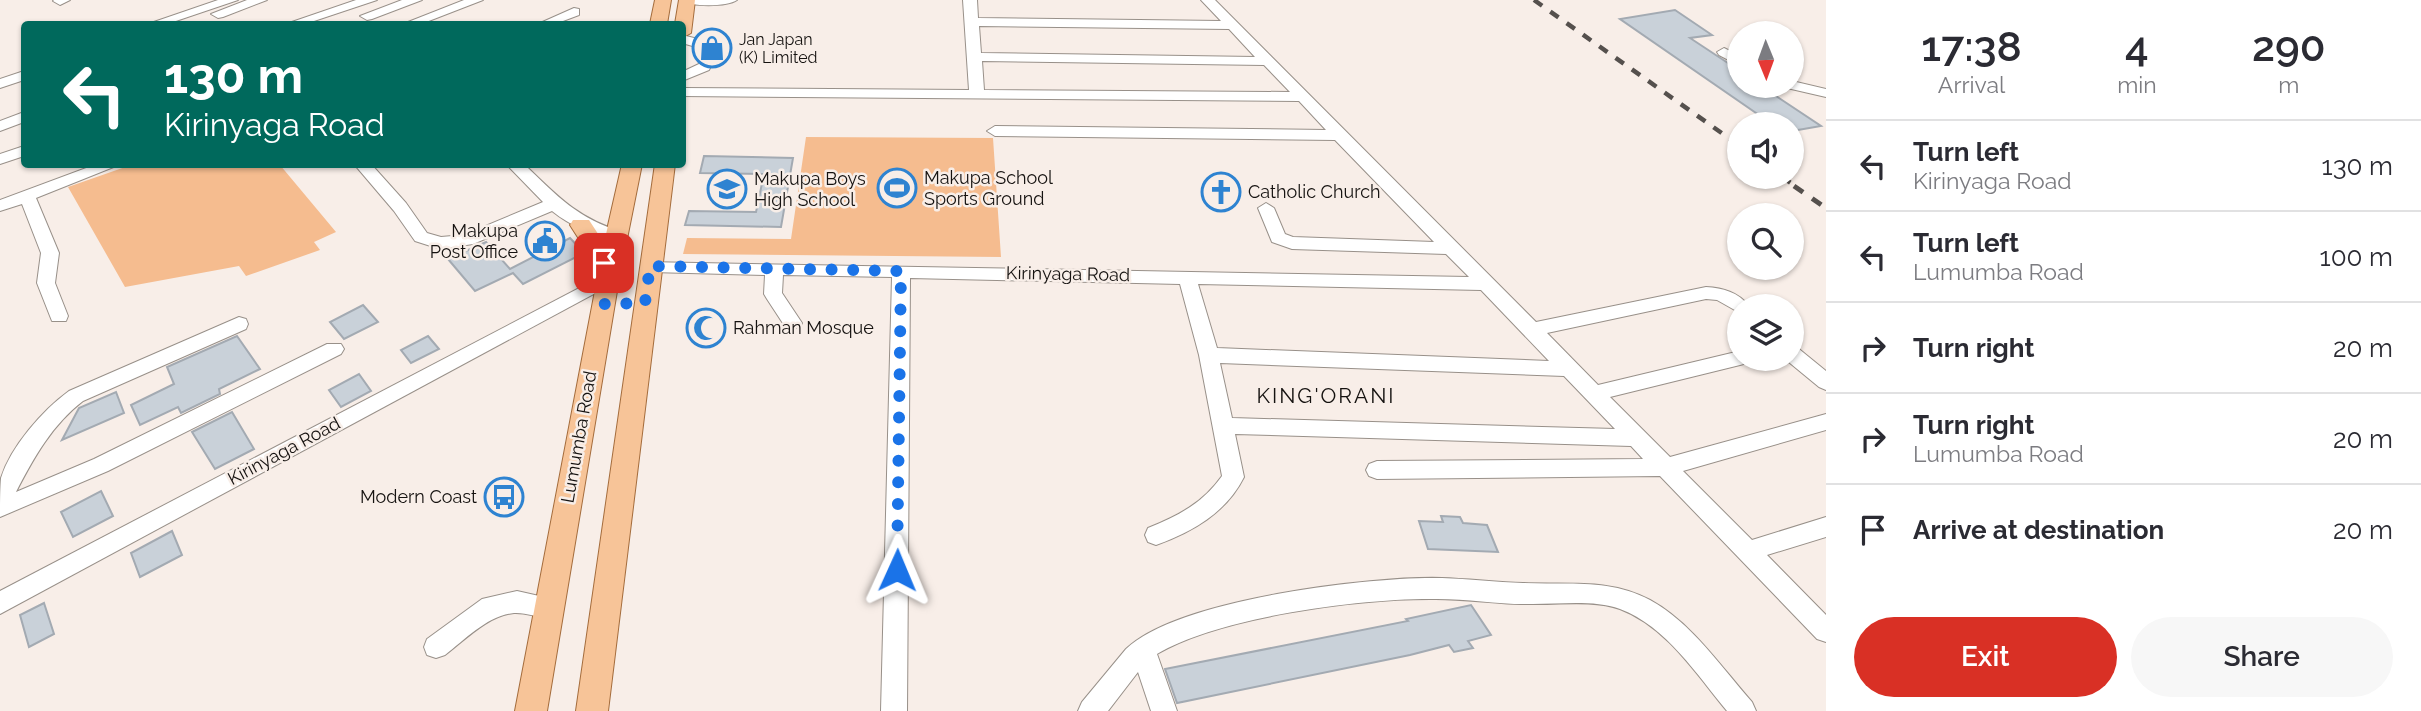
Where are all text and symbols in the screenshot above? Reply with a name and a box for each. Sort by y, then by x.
north arrow [1727,21,1804,98]
map controls [1727,21,1804,371]
text: 17:38 [1921,22,2022,71]
text: 4 [2125,22,2149,71]
text: 290 [2252,22,2326,71]
shop icon: Jan Japan (K) Limited [691,27,733,69]
place label: Jan Japan (K) Limited [739,30,818,67]
text: 130 m [164,47,303,104]
icon: left [49,49,140,140]
text: Arrival [1938,71,2005,98]
text: min [2117,71,2157,98]
text: m [2278,71,2299,98]
text: Kirinyaga Road [164,106,385,143]
button: sound [1727,112,1804,189]
text: Turn left [1913,137,2019,167]
icon: left [1854,147,1892,185]
text: 130 m [2322,151,2393,181]
sports icon: Makupa School Sports Ground [876,167,918,209]
place label: Makupa School Sports Ground [924,167,1053,209]
text: Kirinyaga Road [1913,167,2072,194]
school or university icon: Makupa Boys High School [706,168,748,210]
place label: Makupa Boys High School [754,168,866,210]
church icon: Catholic Church [1200,171,1242,213]
place label: Catholic Church [1248,181,1381,202]
button: search [1727,203,1804,280]
place label: Makupa Post Office [430,220,518,262]
public building icon: Makupa Post Office [524,220,566,262]
text: Turn left [1913,228,2019,258]
pin [574,233,634,293]
icon: left [1854,238,1892,276]
text: 100 m [2320,242,2393,272]
icon: arrive [585,244,623,282]
text: Lumumba Road [1913,258,2084,285]
street label: Kirinyaga Road [1006,262,1130,285]
button: layers [1727,294,1804,371]
mosque icon: Rahman Mosque [685,307,727,349]
place label: Rahman Mosque [733,317,874,338]
icon: right [1854,329,1892,367]
text: Turn right [1913,333,2034,363]
text: 20 m [2333,333,2393,363]
street label: Lumumba Road [557,369,600,505]
district label: KING'ORANI [1256,383,1396,408]
text: Turn right [1913,410,2034,440]
street label: Kirinyaga Road [224,412,343,489]
icon: right [1854,420,1892,458]
text: 20 m [2333,424,2393,454]
text: Lumumba Road [1913,440,2084,467]
bus stop icon: Modern Coast [483,476,525,518]
place label: Modern Coast [360,486,477,507]
icon: arrive [1854,511,1892,549]
text: Arrive at destination [1913,515,2164,545]
text: 20 m [2333,515,2393,545]
position arrow [860,533,934,607]
button: Exit [1854,617,2117,697]
button: Share [2131,617,2393,697]

